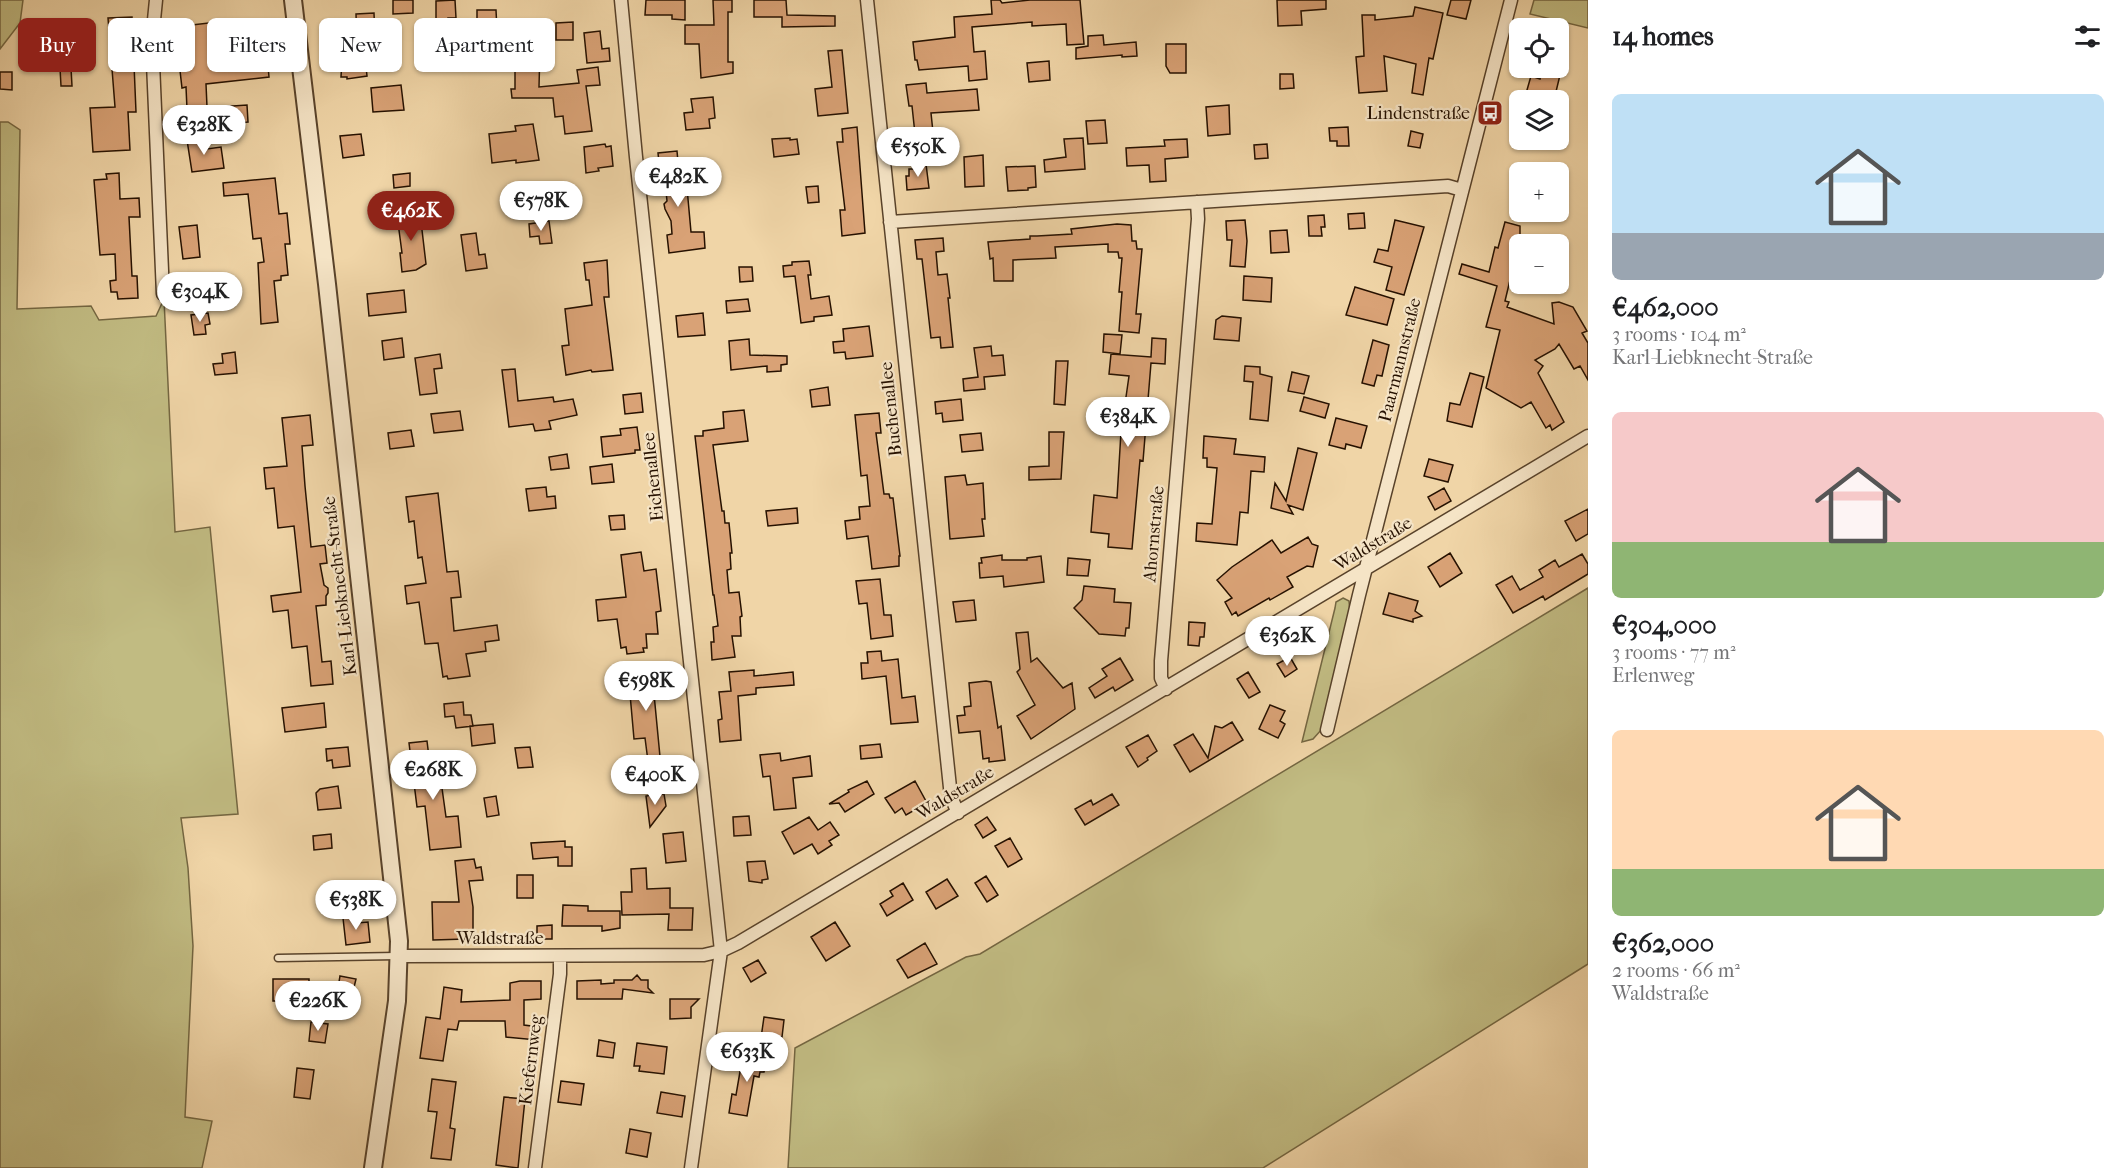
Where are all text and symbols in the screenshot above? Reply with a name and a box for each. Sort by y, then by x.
chip: Buy [18,18,96,72]
chip: Rent [108,18,195,72]
chip: Filters [207,18,307,72]
chip: New [319,18,402,72]
chip: Apartment [414,18,555,72]
map controls [1509,18,1569,294]
button: locate [1509,18,1569,78]
icon: filters [2071,20,2104,53]
text: 14 homes [1612,21,1714,52]
button: layers [1509,90,1569,150]
bus stop icon: Lindenstraße [1475,98,1505,128]
place label: Lindenstraße [1367,103,1470,124]
pin: €328K [162,105,246,156]
text: €328K [177,113,231,136]
pin: €550K [876,127,960,178]
icon: home [1804,133,1912,241]
text: €550K [891,135,945,158]
pin: €482K [636,157,720,208]
button: + [1509,162,1569,222]
text: €482K [649,165,707,188]
pin: €578K [499,181,583,232]
text: €578K [514,189,568,212]
pin: €462K [369,191,453,242]
text: €462K [381,199,441,222]
button: − [1509,234,1569,294]
pin: €304K [158,272,242,323]
text: €304K [171,280,229,303]
text: €462,000 [1612,292,1719,323]
street label: Paarmannstraße [1374,296,1426,424]
text: 3 rooms · 104 m² [1612,323,1746,346]
text: Karl-Liebknecht-Straße [1612,346,1813,369]
street label: Buchenallee [876,361,906,457]
pin: €384K [1086,397,1170,448]
text: €384K [1100,405,1156,428]
street label: Eichenallee [638,431,668,523]
icon: home [1804,451,1912,559]
street label: Ahornstraße [1139,485,1169,584]
street label: Karl-Liebknecht-Straße [319,495,361,677]
street label: Waldstraße [1329,512,1416,576]
text: €304,000 [1612,610,1717,641]
pin: €362K [1245,616,1329,667]
text: €362K [1259,624,1315,647]
text: 3 rooms · 77 m² [1612,641,1736,664]
pin: €598K [604,661,688,712]
text: Erlenweg [1612,664,1694,687]
text: €598K [618,669,674,692]
pin: €268K [391,750,475,801]
pin: €400K [613,755,697,806]
text: €268K [404,758,462,781]
street label: Waldstraße [911,761,998,825]
text: €400K [625,763,685,786]
icon: home [1804,769,1912,877]
pin: €538K [314,880,398,931]
text: €538K [329,888,383,911]
street label: Waldstraße [455,928,544,949]
text: €362,000 [1612,928,1714,959]
text: 2 rooms · 66 m² [1612,959,1740,982]
pin: €226K [276,981,360,1032]
text: Waldstraße [1612,982,1709,1005]
text: €226K [289,989,347,1012]
street label: Kiefernweg [515,1013,547,1106]
pin: €633K [705,1032,789,1083]
text: €633K [720,1040,774,1063]

